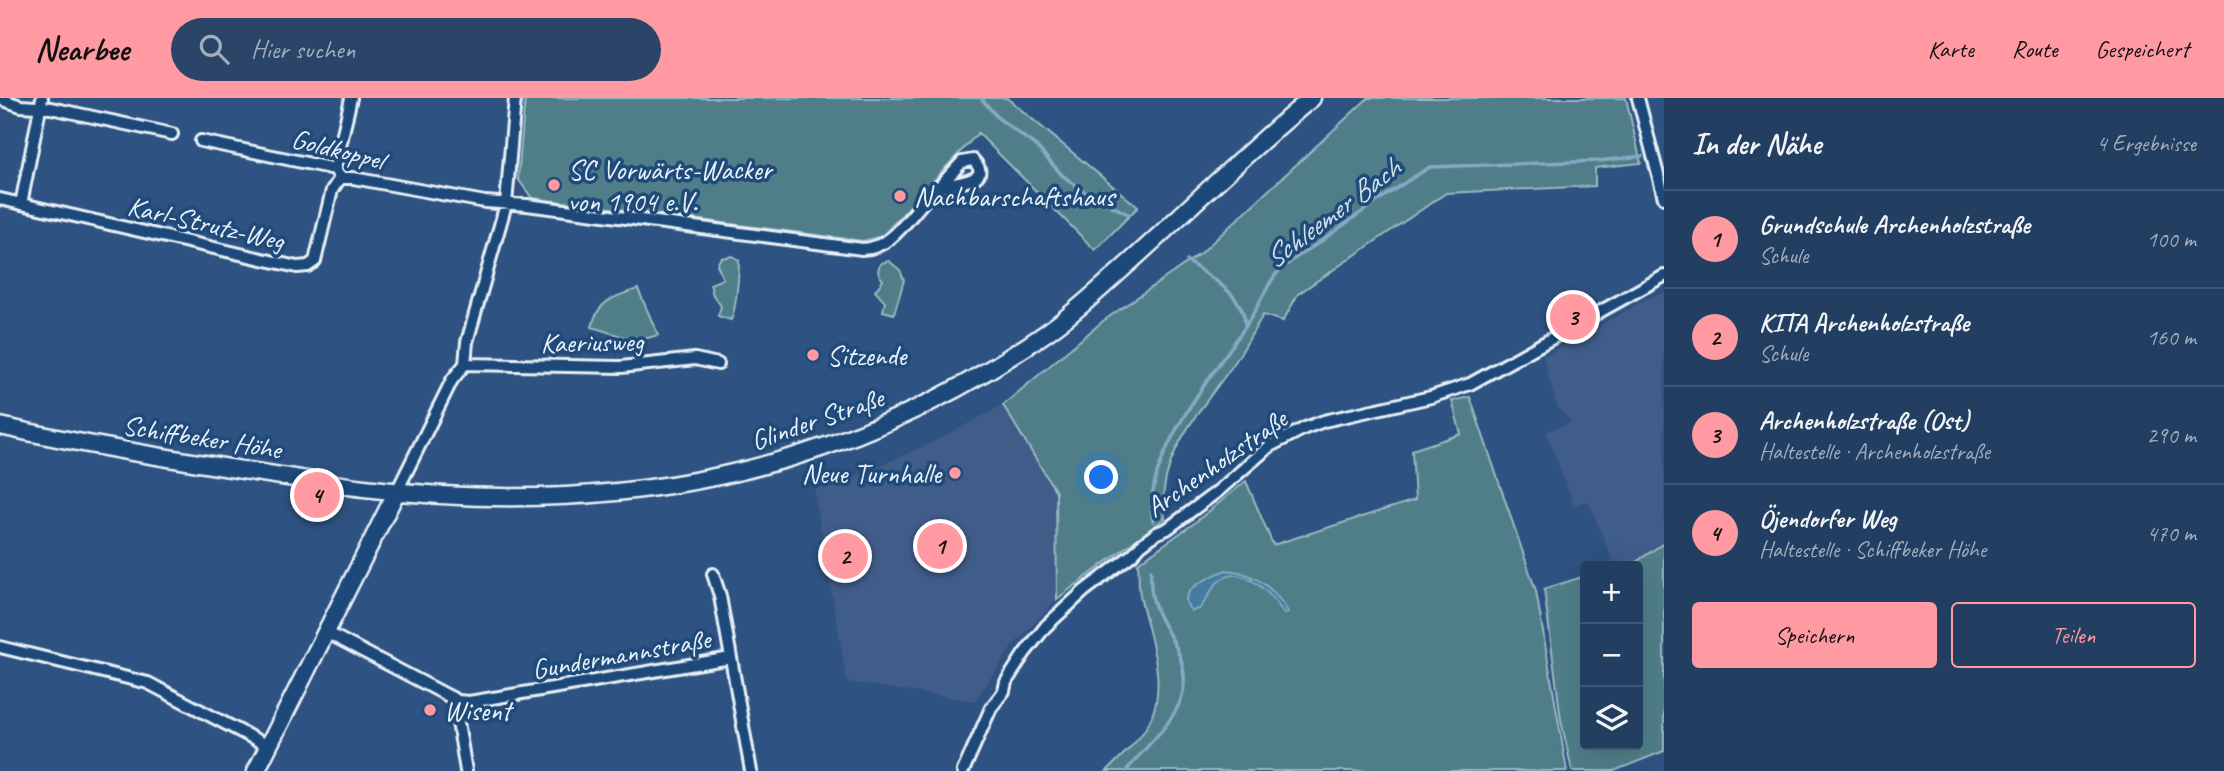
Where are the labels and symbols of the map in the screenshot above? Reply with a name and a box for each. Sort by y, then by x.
street label: Goldkoppel [288,121,393,179]
water label: Schleemer Bach [1256,148,1409,277]
place label: SC Vorwärts-Wacker von 1904 e.V. [568,152,774,219]
marker: SC Vorwärts-Wacker von 1904 e.V. [546,177,562,193]
place label: Nachbarschaftshaus [914,179,1117,214]
street label: Karl-Strutz-Weg [124,188,289,258]
marker: Nachbarschaftshaus [892,188,908,204]
pin: 3 [1550,291,1596,343]
street label: Kaeriusweg [540,324,645,360]
place label: Sitzende [827,338,908,373]
marker: Sitzende [805,347,821,363]
street label: Glinder Straße [746,379,890,458]
street label: Archenholzstraße [1138,400,1295,525]
street label: Schiffbeker Höhe [120,407,286,467]
place label: Neue Turnhalle [802,456,943,491]
your location [1084,460,1118,494]
marker: Neue Turnhalle [947,465,963,481]
pin: 4 [294,469,340,521]
pin: 1 [917,520,963,572]
pin: 2 [822,530,868,582]
street label: Gundermannstraße [529,621,715,687]
place label: Wisent [444,693,514,728]
marker: Wisent [422,702,438,718]

